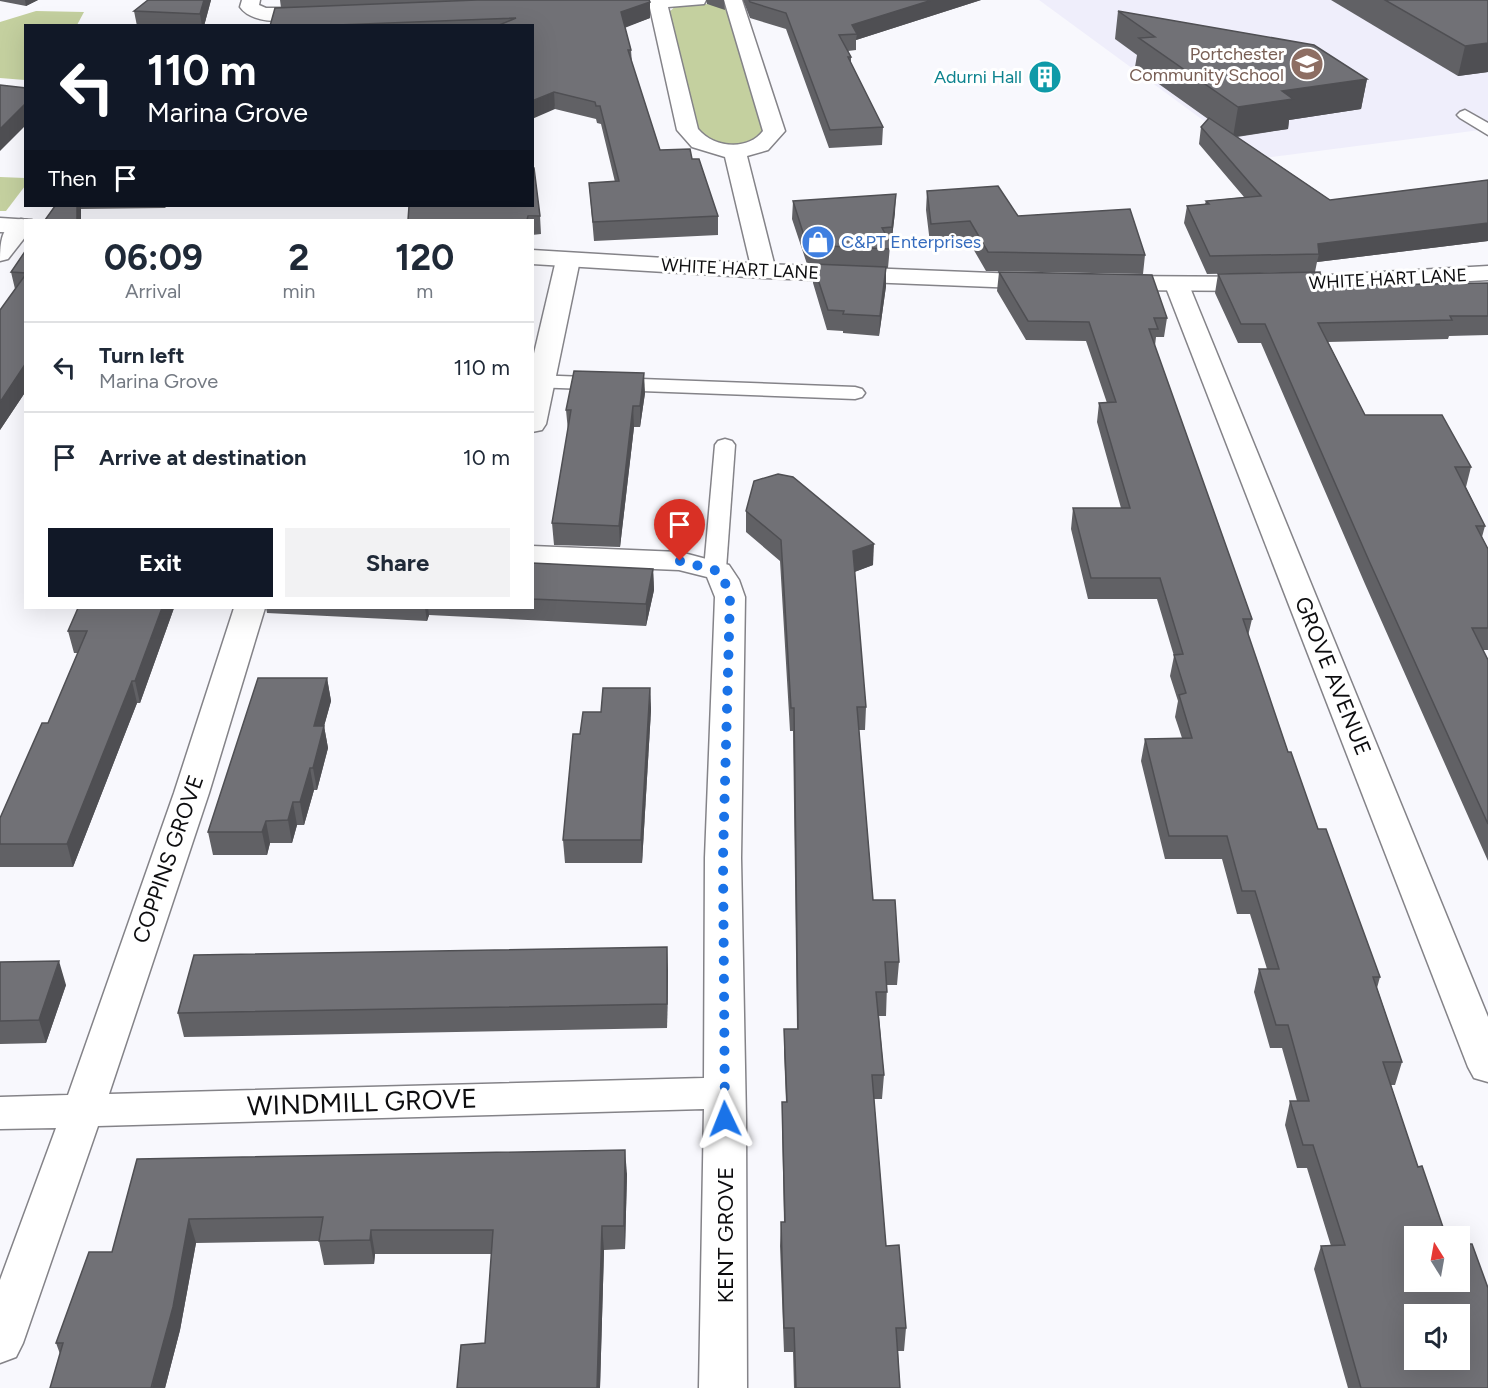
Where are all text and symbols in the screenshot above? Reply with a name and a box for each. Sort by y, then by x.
place label: Portchester Community School [1129,43,1284,86]
text: 110 m [147,45,256,96]
school or university icon: Portchester Community School [1289,46,1325,82]
icon: left [48,48,126,126]
building icon: Adurni Hall [1027,59,1063,95]
place label: Adurni Hall [934,66,1022,88]
text: Marina Grove [147,96,308,129]
icon: arrive [109,162,142,195]
text: Then [48,165,97,192]
shop icon: C&PT Enterprises [800,224,836,260]
place label: C&PT Enterprises [841,231,981,253]
text: 06:09 [104,236,203,279]
text: 2 [289,236,309,279]
text: 120 [395,236,454,279]
street label: WHITE HART LANE [660,254,820,284]
street label: WHITE HART LANE [1308,264,1468,294]
text: Arrival [125,279,181,303]
text: min [283,279,315,303]
text: m [416,279,433,303]
text: Turn left [99,342,185,369]
icon: left [48,351,81,384]
text: 110 m [454,354,510,381]
text: Marina Grove [99,369,218,393]
icon: arrive [48,441,81,474]
text: Arrive at destination [99,444,307,471]
text: 10 m [463,444,510,471]
pin [654,499,705,561]
icon: arrive [663,508,696,541]
button: Exit [48,528,273,597]
button: Share [285,528,510,597]
street label: GROVE AVENUE [1289,593,1377,759]
street label: COPPINS GROVE [127,771,209,947]
street label: WINDMILL GROVE [246,1081,478,1123]
position arrow [693,1087,757,1151]
street label: KENT GROVE [712,1167,739,1303]
north arrow [1404,1226,1470,1292]
map controls [1404,1226,1470,1370]
button: sound [1404,1304,1470,1370]

